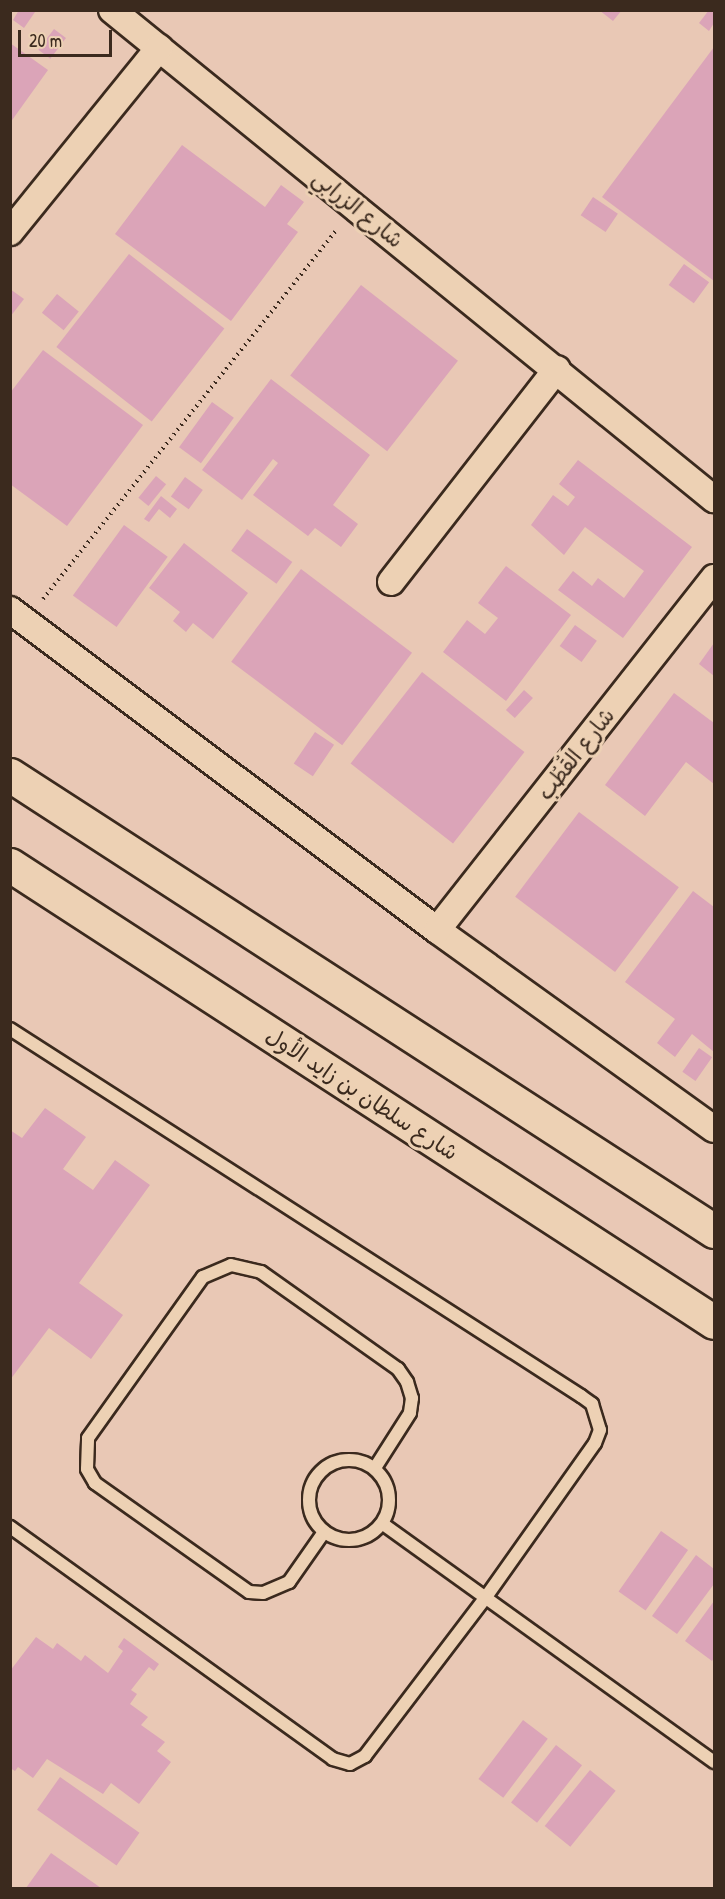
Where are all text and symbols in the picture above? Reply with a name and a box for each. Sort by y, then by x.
scale bar [21,18,116,56]
text: 20 m [29,28,62,53]
street label: شارع الزرابي [307,164,409,254]
street label: شارع القُطُب [532,703,620,805]
street label: شارع سلطان بن زايد الأول [261,1022,463,1166]

